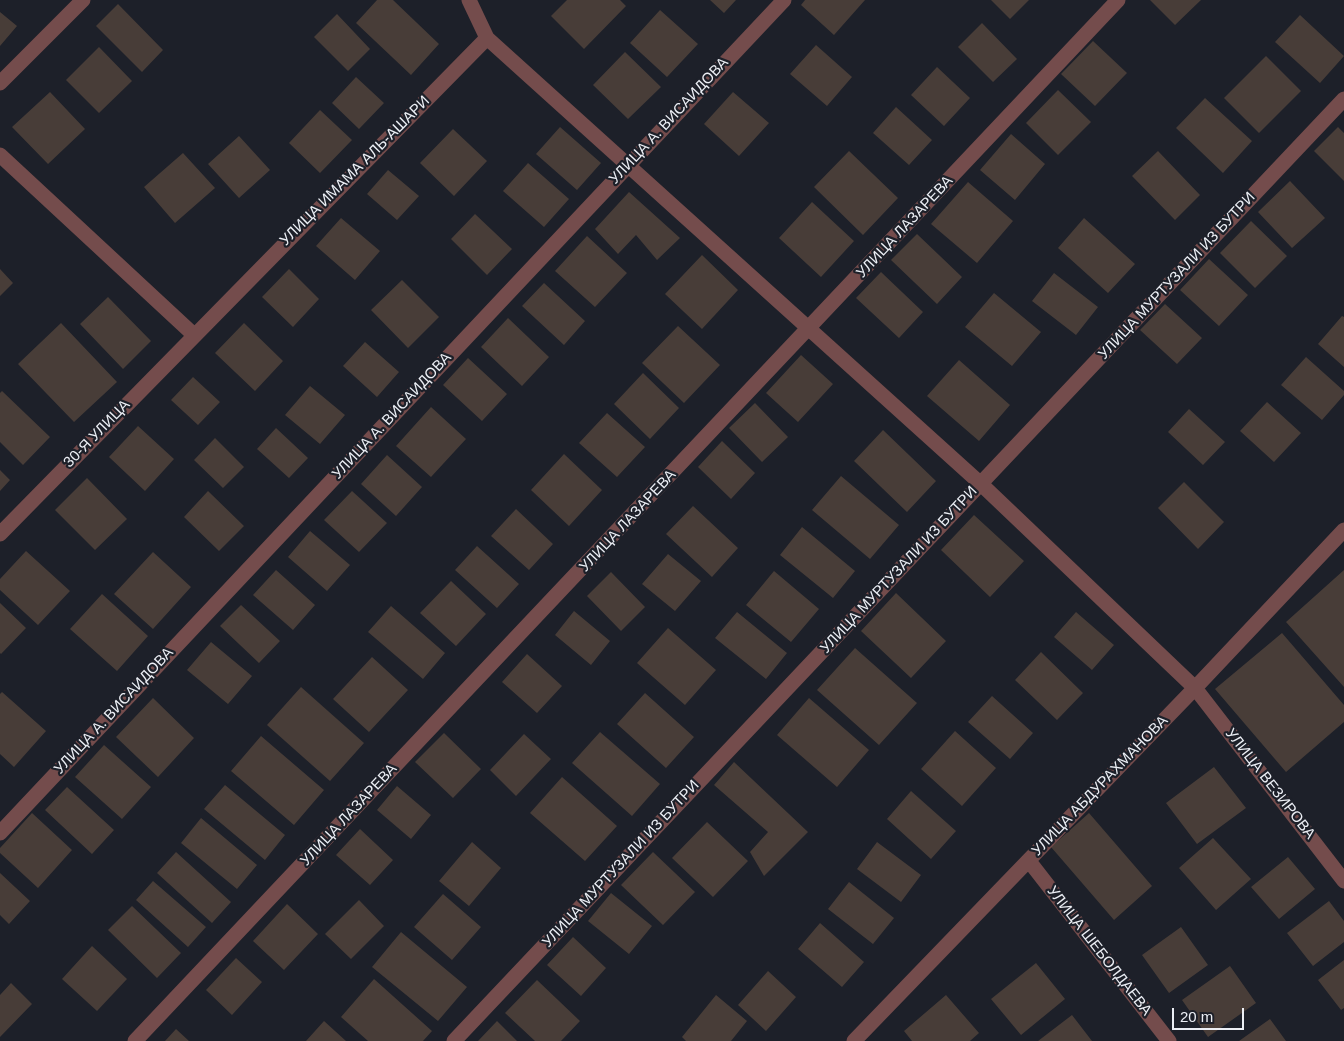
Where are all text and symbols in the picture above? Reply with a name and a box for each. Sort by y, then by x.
street label: УЛИЦА А. ВИСАИДОВА [606,54,732,188]
street label: УЛИЦА ИМАМА АЛЬ-АШАРИ [276,92,434,250]
street label: УЛИЦА ЛАЗАРЕВА [853,172,957,282]
street label: УЛИЦА МУРТУЗАЛИ ИЗ БУТРИ [1095,189,1259,363]
street label: УЛИЦА А. ВИСАИДОВА [329,349,455,483]
street label: 30-Я УЛИЦА [60,396,134,472]
street label: УЛИЦА ЛАЗАРЕВА [576,466,680,576]
street label: УЛИЦА МУРТУЗАЛИ ИЗ БУТРИ [817,483,981,657]
street label: УЛИЦА А. ВИСАИДОВА [51,644,177,778]
street label: УЛИЦА АБДУРАХМАНОВА [1028,712,1172,860]
street label: УЛИЦА ВЕЗИРОВА [1221,725,1319,843]
street label: УЛИЦА ЛАЗАРЕВА [297,760,401,870]
street label: УЛИЦА МУРТУЗАЛИ ИЗ БУТРИ [539,777,703,951]
street label: УЛИЦА ШЕБОЛДАЕВА [1043,883,1155,1019]
scale bar [1174,998,1246,1030]
text: 20 m [1180,1008,1213,1025]

